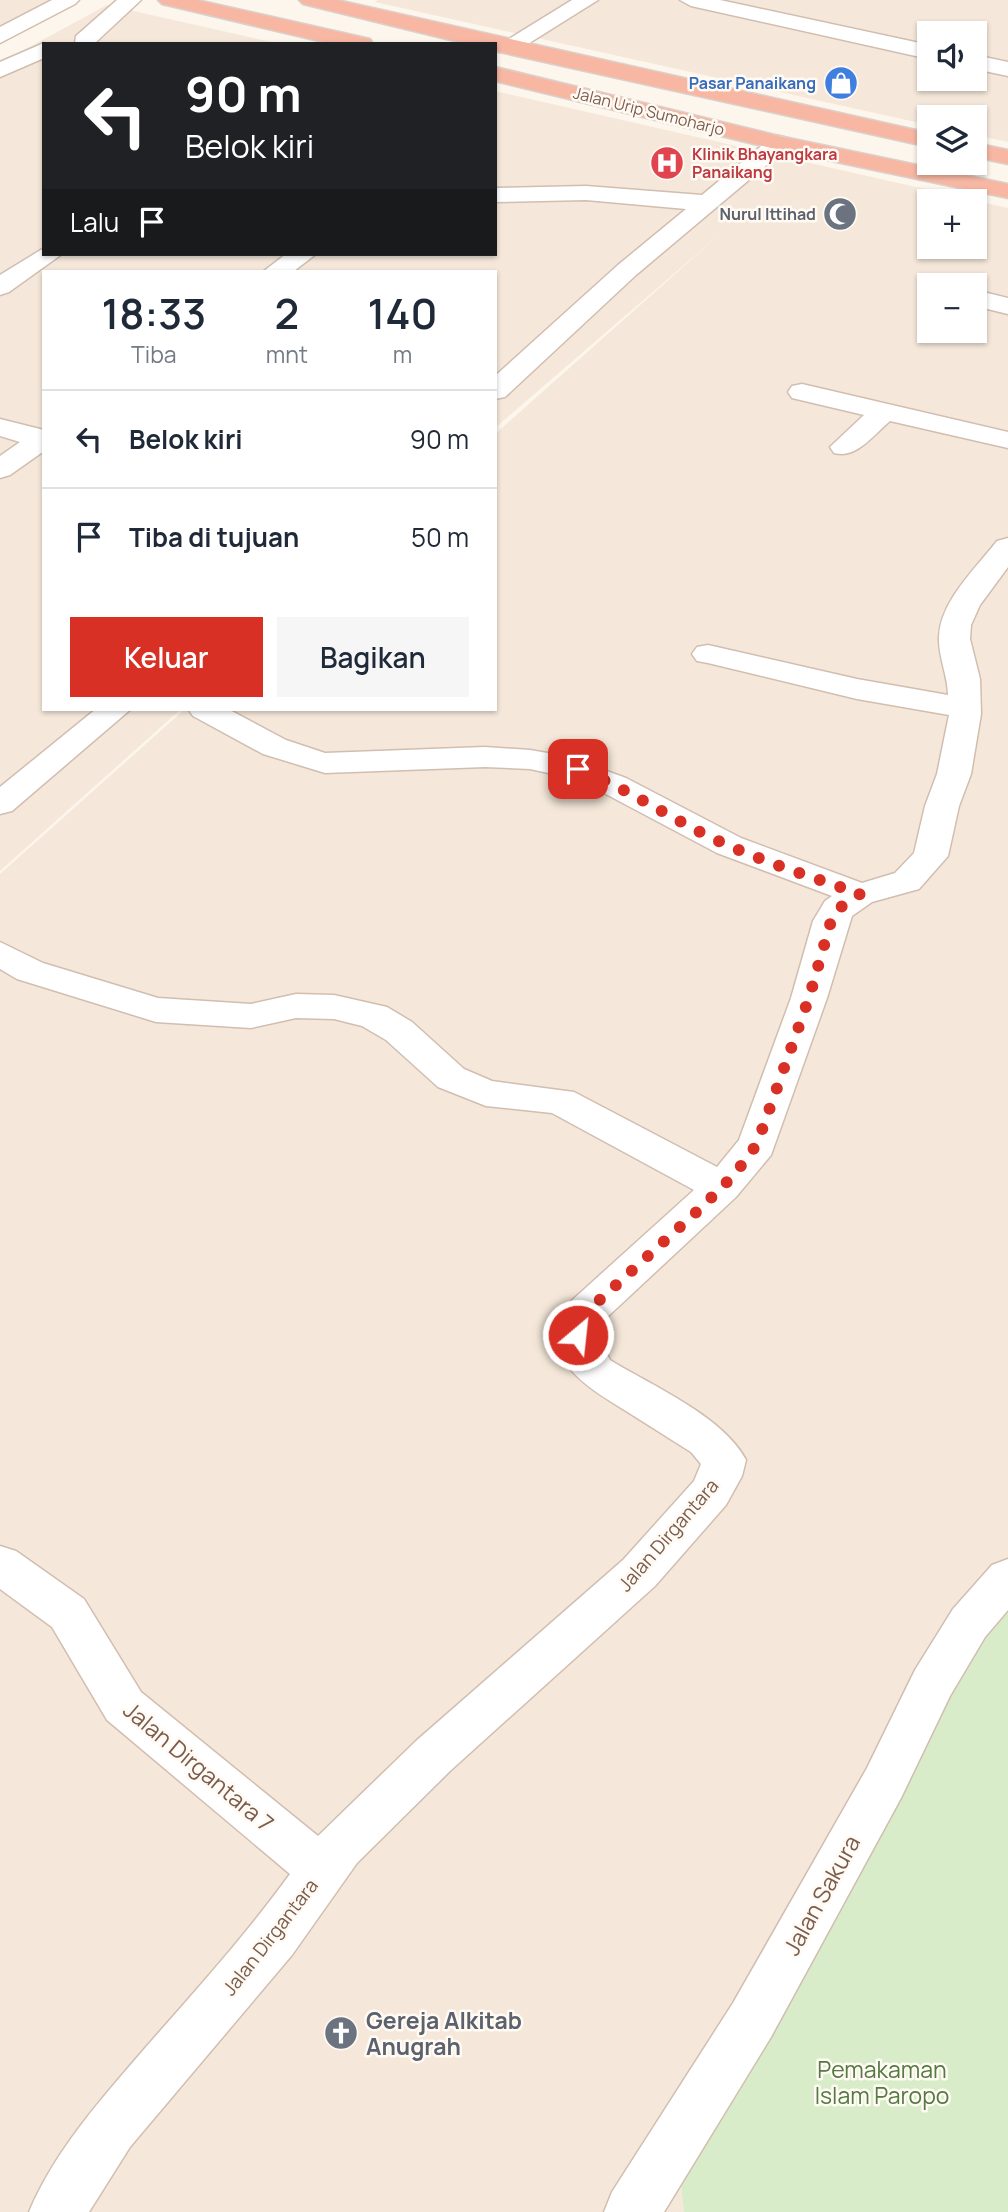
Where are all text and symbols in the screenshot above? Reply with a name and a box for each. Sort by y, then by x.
map controls [917,21,987,343]
button: sound [917,21,987,91]
text: 90 m [185,60,302,127]
shop icon: Pasar Panaikang [822,64,860,102]
icon: left [70,70,161,161]
place label: Pasar Panaikang [689,72,816,94]
street label: Jalan Urip Sumoharjo [571,82,727,140]
button: layers [917,105,987,175]
text: Belok kiri [185,124,314,168]
place label: Klinik Bhayangkara Panaikang [692,143,837,183]
hospital icon: Klinik Bhayangkara Panaikang [648,144,686,182]
button: + [917,189,987,259]
mosque icon: Nurul Ittihad [821,195,859,233]
icon: arrive [133,203,171,241]
place label: Nurul Ittihad [719,203,816,225]
text: Lalu [70,204,119,240]
button: − [917,273,987,343]
text: 18:33 [101,284,206,342]
text: 2 [275,284,299,342]
text: 140 [368,284,438,342]
text: Tiba [131,338,177,370]
text: mnt [266,338,308,370]
text: m [393,338,412,370]
icon: left [70,420,108,458]
text: Belok kiri [129,421,243,457]
text: 90 m [410,421,469,457]
icon: arrive [70,518,108,556]
text: Tiba di tujuan [129,519,299,555]
text: 50 m [411,519,469,555]
button: Keluar [70,617,263,697]
button: Bagikan [277,617,469,697]
pin [548,739,608,799]
icon: arrive [559,750,597,788]
position arrow [541,1298,615,1372]
street label: Jalan Dirgantara [612,1473,724,1597]
street label: Jalan Dirgantara 7 [117,1694,281,1838]
street label: Jalan Sakura [775,1829,867,1961]
street label: Jalan Dirgantara [216,1873,324,2001]
place label: Gereja Alkitab Anugrah [366,2004,522,2062]
church icon: Gereja Alkitab Anugrah [322,2014,360,2052]
park label: Pemakaman Islam Paropo [815,2053,949,2111]

